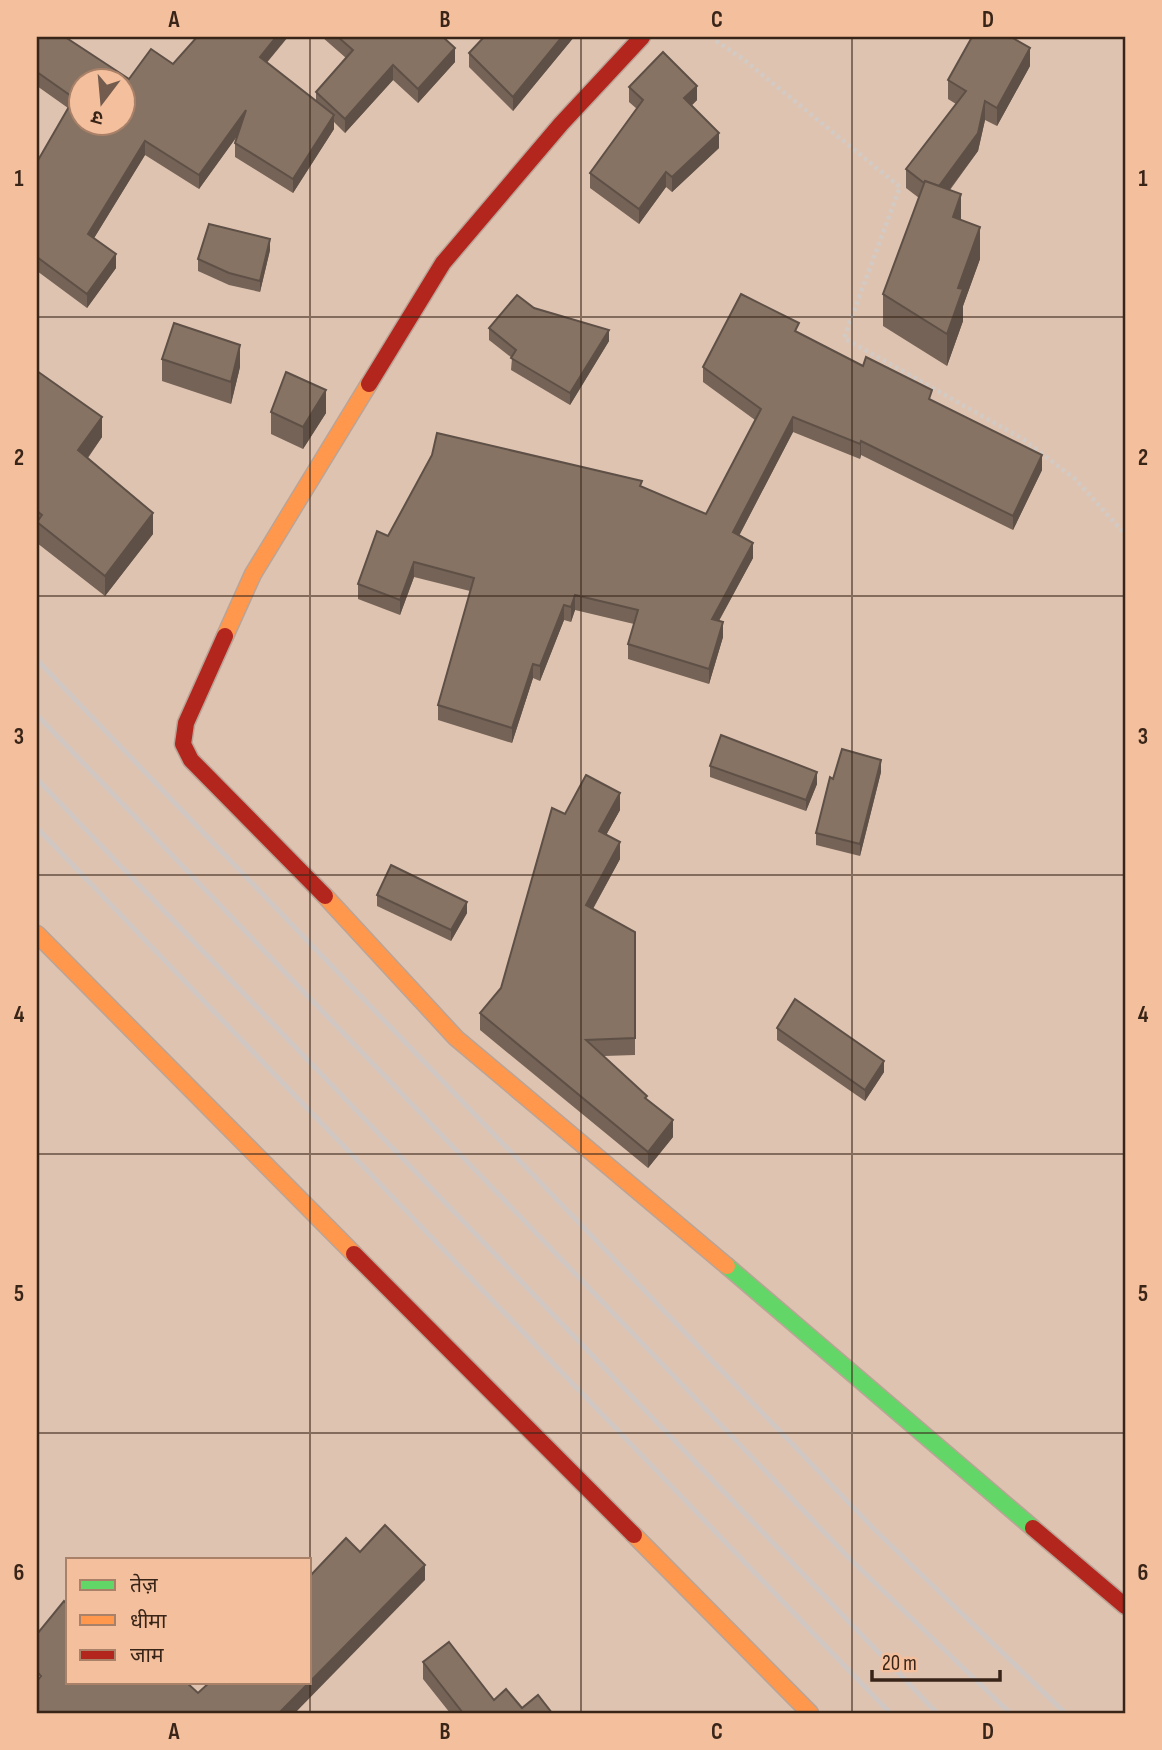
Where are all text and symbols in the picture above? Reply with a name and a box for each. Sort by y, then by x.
text: A [168,6,181,34]
text: B [440,6,451,34]
text: C [711,6,723,34]
text: D [982,6,994,34]
north arrow [66,66,136,136]
text: उ [88,104,106,129]
text: 1 [14,165,24,193]
text: 1 [1138,165,1148,193]
text: 2 [14,444,24,472]
text: 2 [1138,444,1148,472]
text: 3 [14,723,24,751]
text: 3 [1138,723,1148,751]
text: 4 [14,1001,25,1029]
text: 4 [1138,1001,1149,1029]
text: 5 [14,1280,24,1308]
text: 5 [1138,1280,1148,1308]
legend [66,1558,312,1684]
text: 6 [14,1559,24,1587]
text: 6 [1138,1559,1148,1587]
text: तेज़ [130,1573,158,1598]
text: धीमा [130,1609,167,1634]
scale bar [872,1638,999,1682]
text: जाम [130,1643,164,1668]
text: 20 m [882,1651,917,1676]
text: A [168,1718,181,1746]
text: B [440,1718,451,1746]
text: C [711,1718,723,1746]
text: D [982,1718,994,1746]

